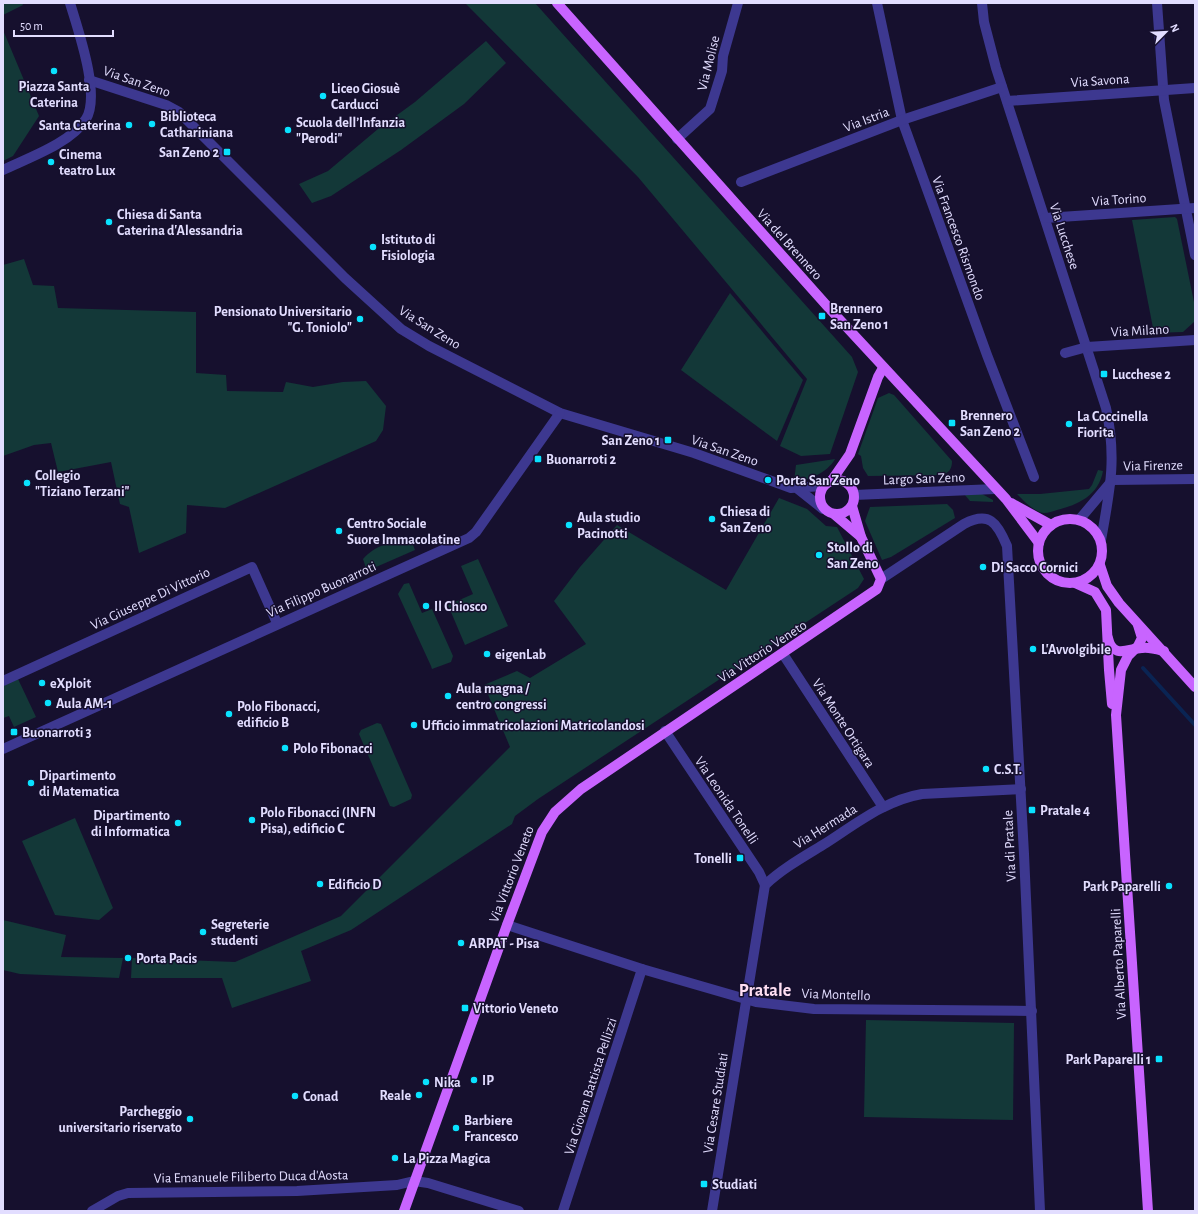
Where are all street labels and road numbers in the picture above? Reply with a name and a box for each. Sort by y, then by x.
street label: Via Molise [695,34,723,92]
street label: Via San Zeno [101,64,172,100]
street label: Via Savona [1070,72,1130,90]
street label: Via Istria [842,105,892,135]
street label: Via Francesco Rismondo [929,175,987,302]
street label: Via Torino [1091,191,1147,209]
street label: Via Lucchese [1047,201,1081,271]
street label: Via del Brennero [754,207,825,283]
street label: Via San Zeno [396,303,463,352]
street label: Via Milano [1111,322,1170,340]
street label: Via San Zeno [689,433,760,469]
street label: Via Firenze [1123,458,1183,474]
street label: Largo San Zeno [883,471,966,487]
street label: Via Filippo Buonarroti [264,559,378,620]
street label: Via Giuseppe Di Vittorio [89,565,212,633]
street label: Via Vittorio Veneto [716,618,809,686]
street label: Via Monte Ortigara [809,677,877,771]
street label: Via Leonida Tonelli [692,754,761,847]
street label: Via Hermada [791,802,860,852]
street label: Via di Pratale [1001,810,1019,882]
street label: Via Vittorio Veneto [487,824,537,925]
street label: Via Alberto Paparelli [1109,908,1129,1020]
street label: Via Montello [801,987,871,1003]
street label: Via Giovan Battista Pellizzi [562,1016,620,1157]
street label: Via Cesare Studiati [701,1052,731,1154]
street label: Via Emanuele Filiberto Duca d'Aosta [153,1168,349,1186]

